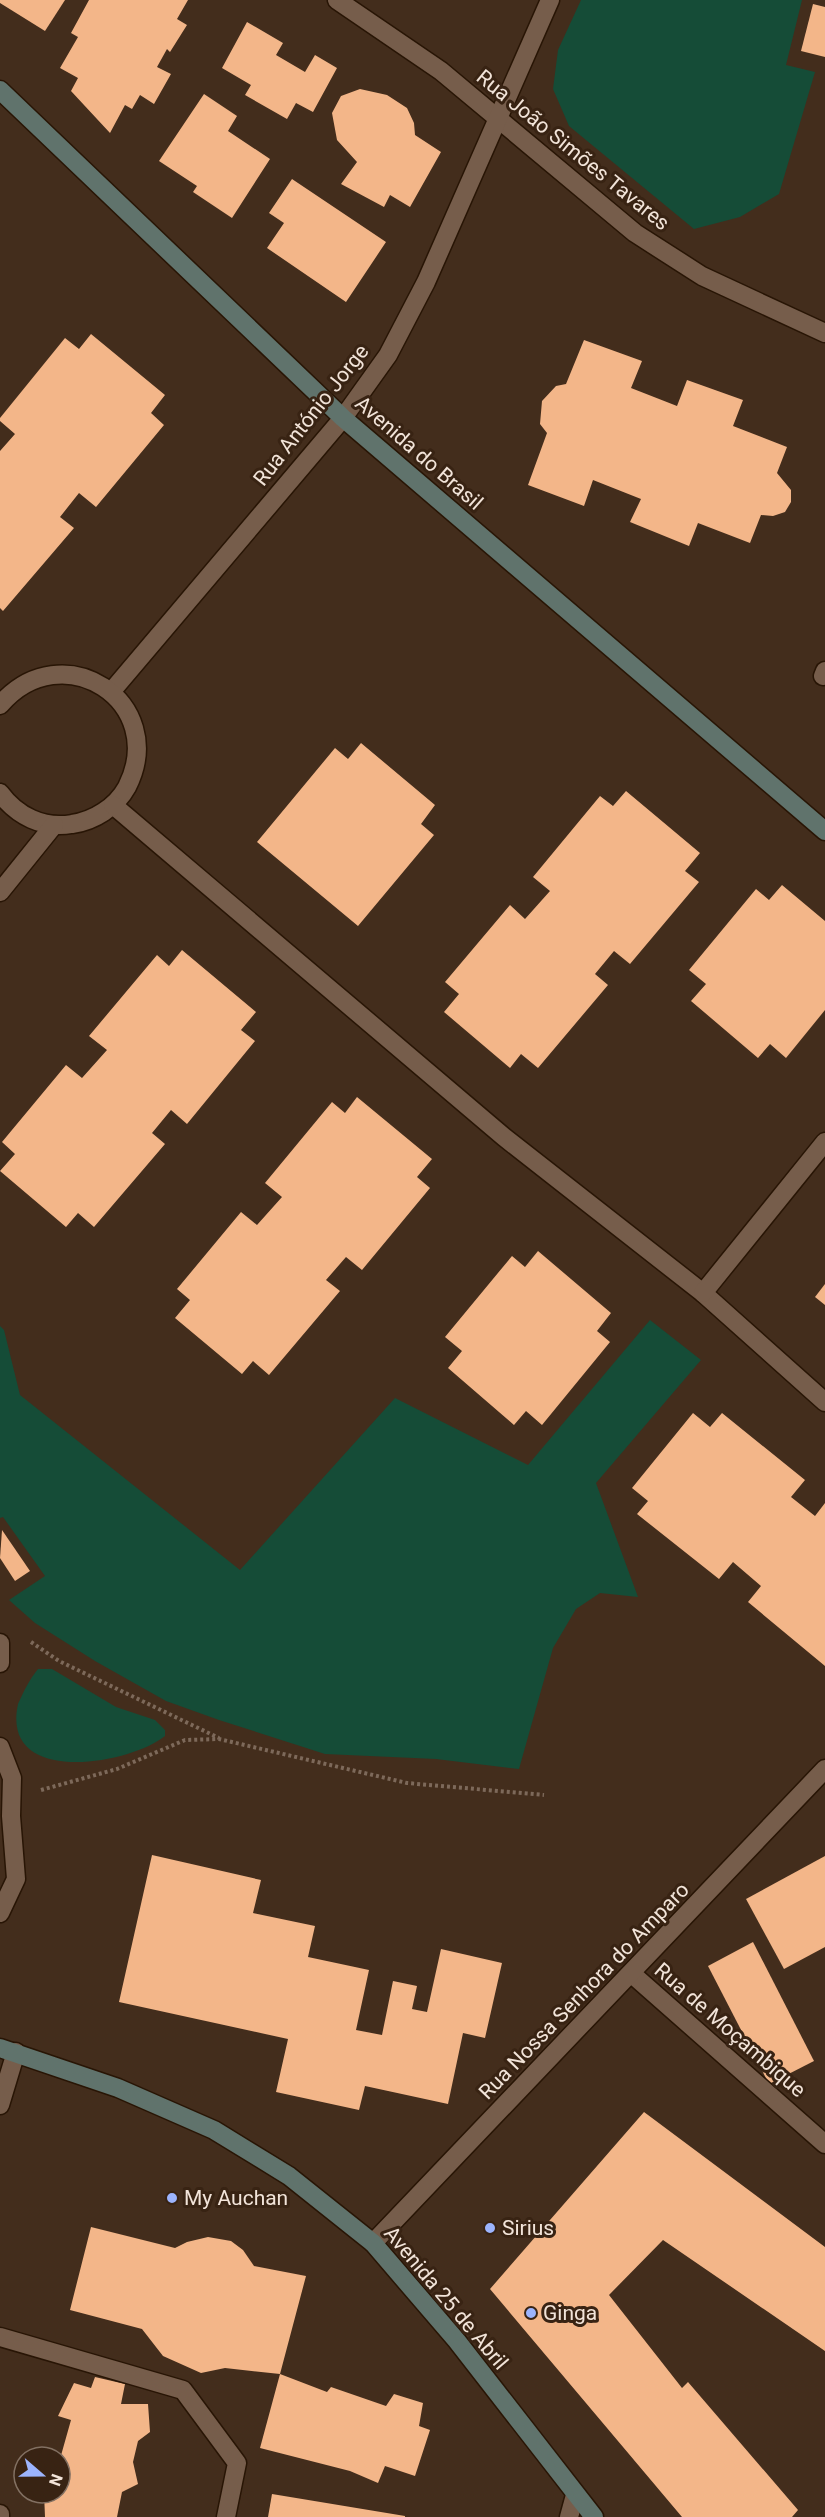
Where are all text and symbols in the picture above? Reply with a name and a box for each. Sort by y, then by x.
street label: Rua João Simões Tavares [472,65,674,235]
street label: Rua António Jorge [248,340,374,490]
street label: Avenida do Brasil [350,391,488,515]
street label: Rua Nossa Senhora do Amparo [474,1878,694,2104]
street label: Rua de Moçambique [650,1958,810,2102]
place label: My Auchan [184,2186,288,2210]
marker: My Auchan [165,2191,179,2205]
place label: Sirius [502,2216,554,2240]
marker: Sirius [483,2221,497,2235]
street label: Avenida 25 de Abril [379,2222,513,2374]
place label: Ginga [543,2301,597,2325]
marker: Ginga [524,2306,538,2320]
north arrow [12,2445,72,2505]
text: N [45,2471,66,2489]

